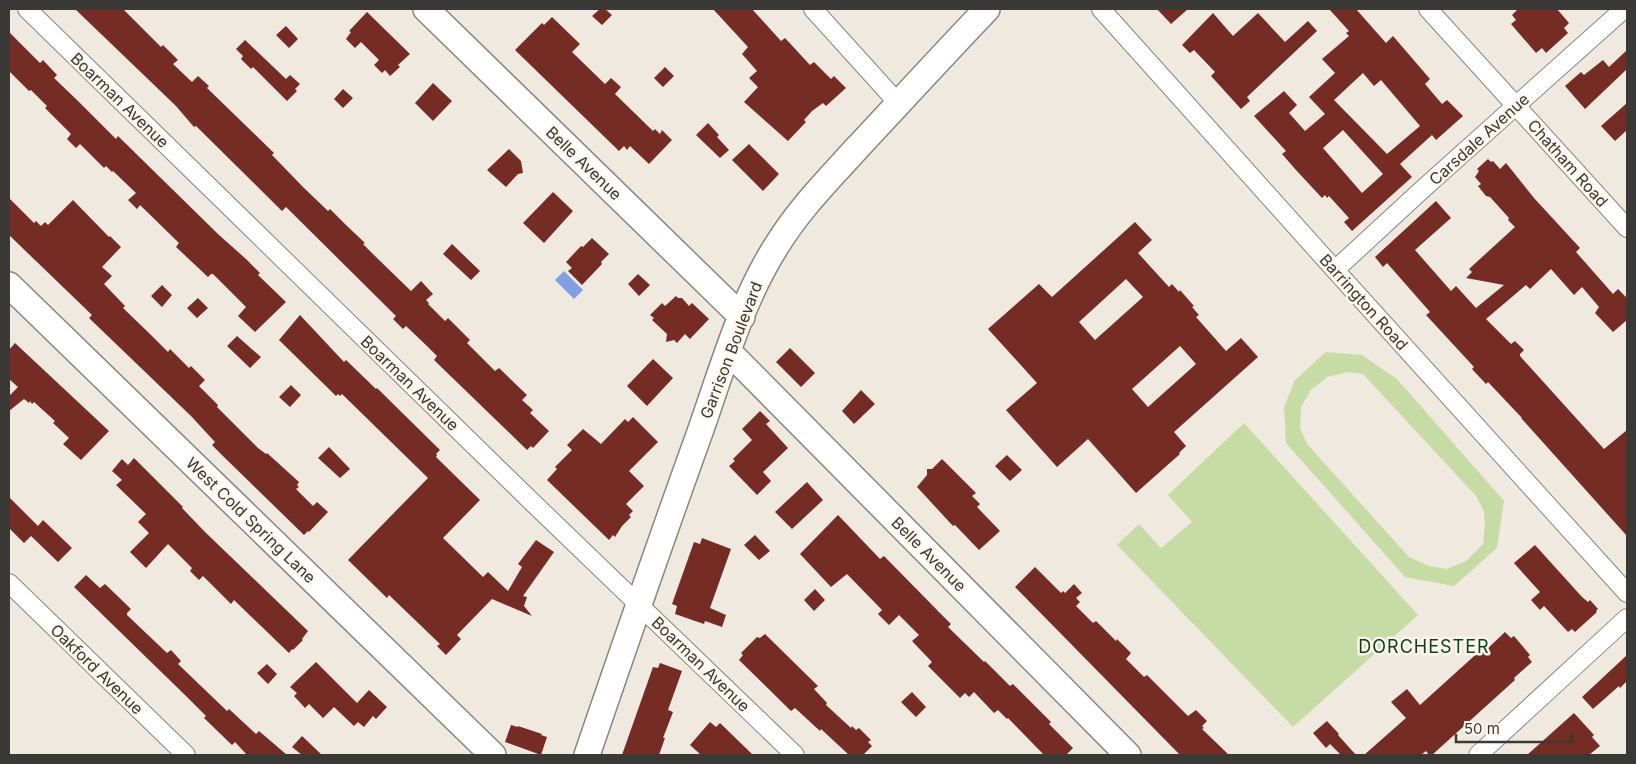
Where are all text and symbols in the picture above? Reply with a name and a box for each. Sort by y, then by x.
street label: Boarman Avenue [67,48,173,152]
street label: Carsdale Avenue [1425,89,1533,189]
street label: Chatham Road [1523,115,1613,211]
street label: Belle Avenue [542,122,626,204]
street label: Barrington Road [1316,250,1412,354]
street label: Garrison Boulevard [696,279,766,421]
street label: Boarman Avenue [357,331,463,435]
street label: West Cold Spring Lane [182,453,320,587]
street label: Belle Avenue [887,512,971,596]
street label: Boarman Avenue [648,612,754,716]
street label: Oakford Avenue [46,620,148,718]
district label: DORCHESTER [1358,636,1490,657]
scale bar [1456,712,1572,744]
text: 50 m [1464,719,1500,738]

